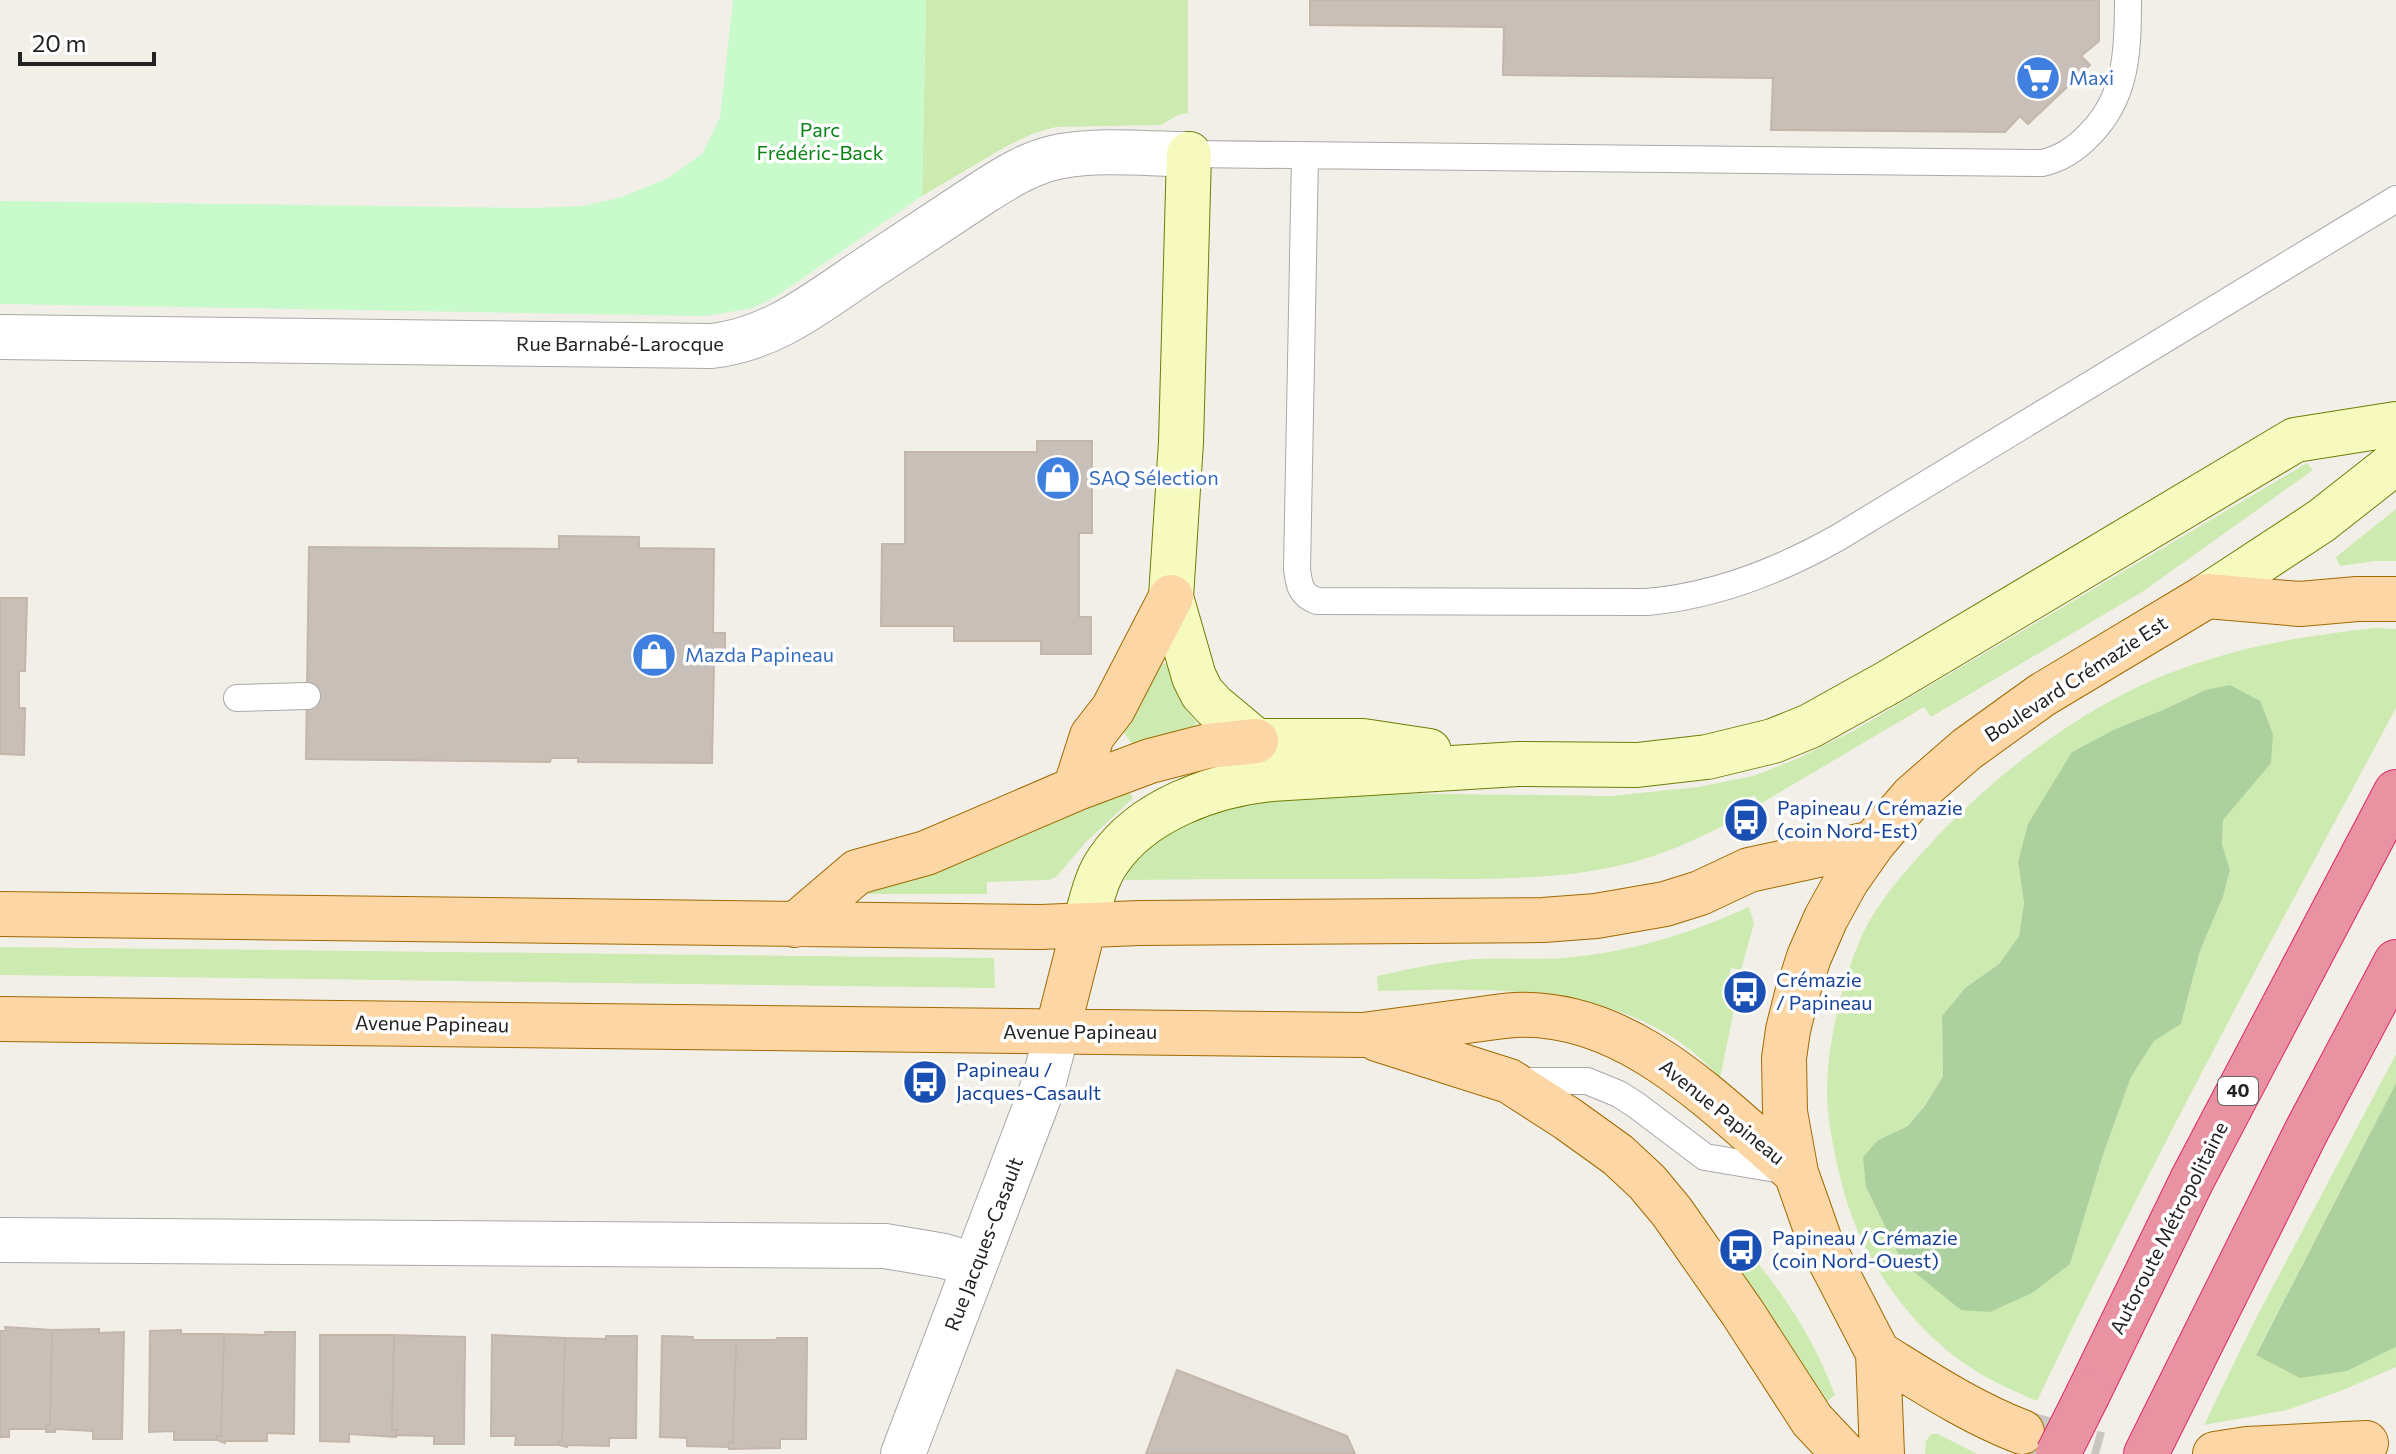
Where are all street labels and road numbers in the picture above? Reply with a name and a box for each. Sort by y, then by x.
street label: Rue Barnabé-Larocque [516,331,724,355]
street label: Boulevard Crémazie Est [1979,610,2171,746]
street label: Avenue Papineau [355,1010,509,1036]
street label: Avenue Papineau [1003,1019,1157,1043]
street label: Avenue Papineau [1655,1053,1790,1169]
road number: 40 [2218,1077,2258,1105]
street label: Autoroute Métropolitaine [2104,1117,2232,1338]
street label: Rue Jacques-Casault [939,1153,1027,1334]

